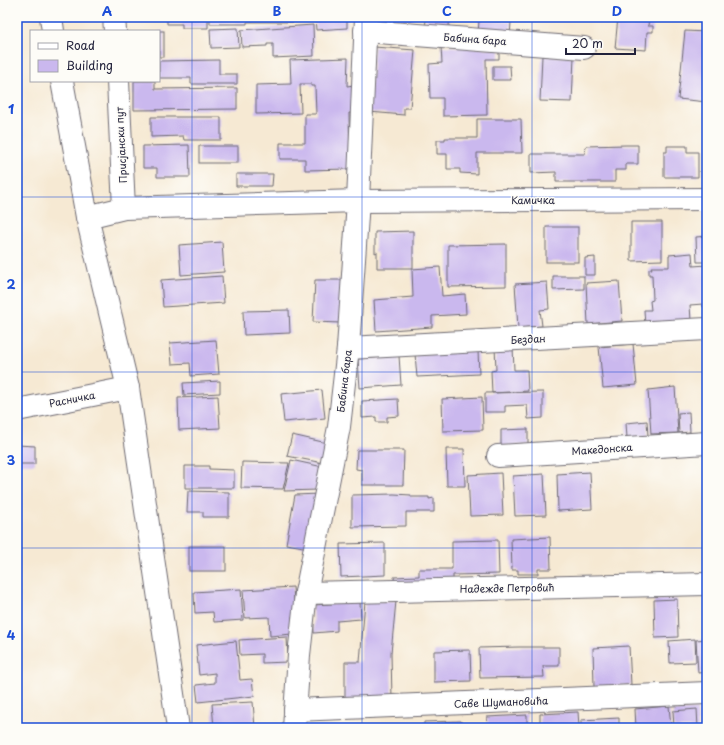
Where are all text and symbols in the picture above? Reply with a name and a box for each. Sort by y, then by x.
text: A [102,1,112,20]
text: B [273,1,282,20]
text: C [442,1,452,20]
text: D [612,1,622,20]
street label: Бабина бара [443,29,508,48]
legend [30,30,160,82]
scale bar [566,30,635,56]
text: 20 m [572,34,603,52]
text: Road [66,36,95,54]
text: Building [66,56,113,74]
text: 1 [8,99,14,118]
street label: Присјански пут [111,106,130,184]
street label: Камичка [511,192,556,207]
text: 2 [6,274,16,293]
street label: Бездан [510,330,546,347]
street label: Бабина бара [332,348,355,413]
street label: Расничка [48,387,97,410]
street label: Македонска [571,439,634,458]
text: 3 [7,450,16,469]
street label: Надежде Петровић [460,579,554,596]
text: 4 [7,625,16,644]
street label: Саве Шумановића [454,692,549,712]

